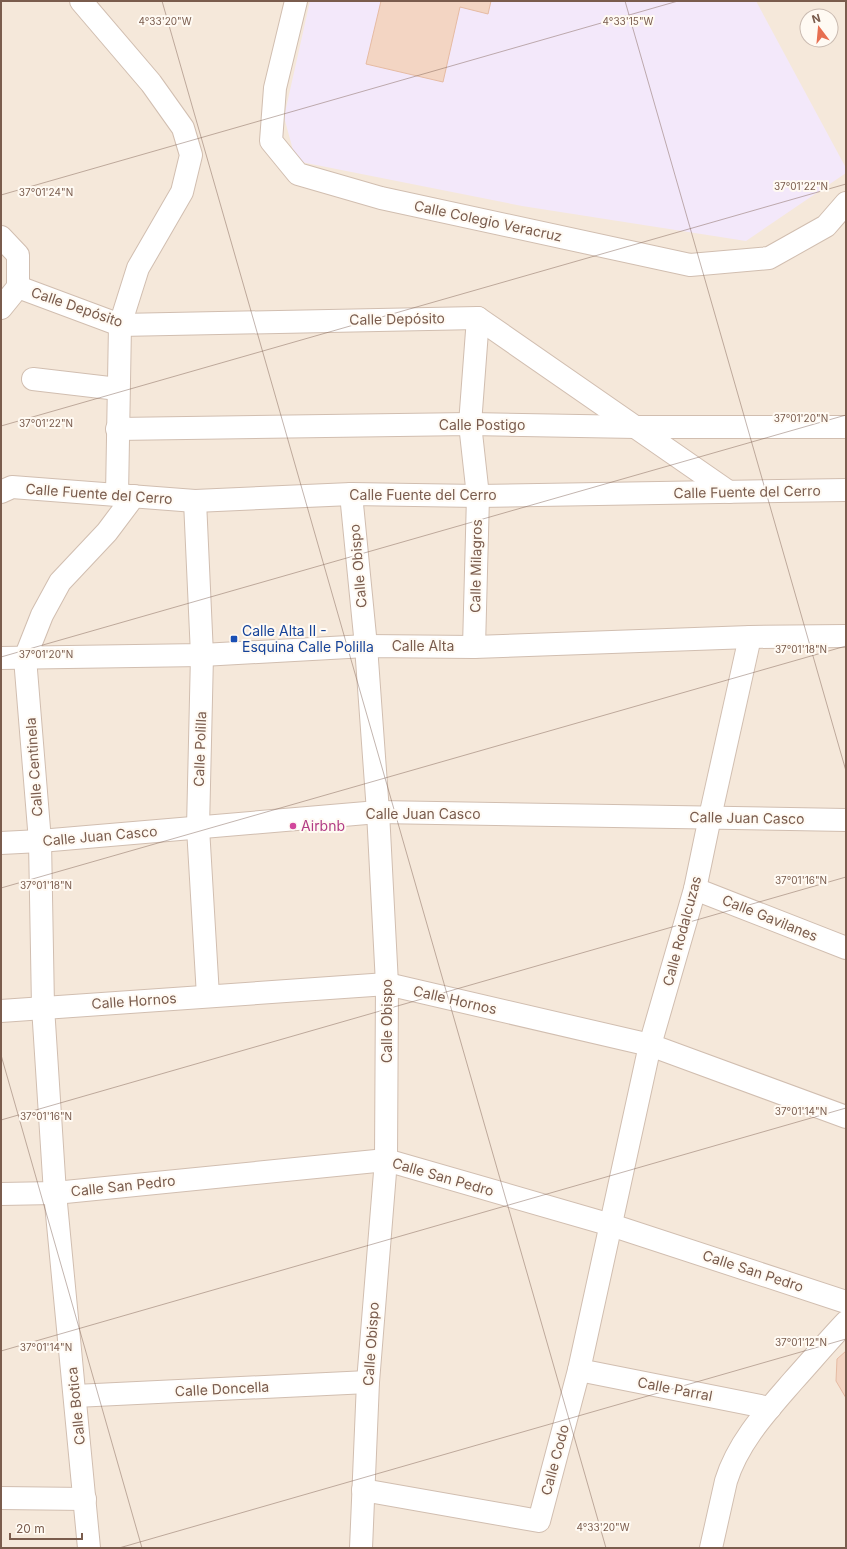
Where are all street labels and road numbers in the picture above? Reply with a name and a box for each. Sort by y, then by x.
street label: Calle Colegio Veracruz [412,197,564,245]
street label: Calle Depósito [29,283,125,330]
street label: Calle Depósito [349,309,445,328]
street label: Calle Postigo [439,416,525,433]
street label: Calle Fuente del Cerro [25,480,173,507]
street label: Calle Fuente del Cerro [673,482,821,501]
street label: Calle Fuente del Cerro [349,486,497,503]
street label: Calle Milagros [466,519,485,613]
street label: Calle Obispo [345,523,370,609]
street label: Calle Alta [392,637,454,654]
street label: Calle Polilla [190,711,209,787]
street label: Calle Centinela [22,717,45,817]
street label: Calle Juan Casco [365,805,481,822]
street label: Calle Juan Casco [689,808,805,827]
street label: Calle Juan Casco [42,822,158,849]
street label: Calle Rodalcuzas [659,874,704,988]
street label: Calle Gavilanes [720,891,820,944]
street label: Calle Obispo [378,979,395,1063]
street label: Calle Hornos [412,982,499,1017]
street label: Calle Hornos [91,989,177,1012]
street label: Calle San Pedro [390,1154,496,1199]
street label: Calle San Pedro [70,1172,176,1199]
street label: Calle San Pedro [701,1246,806,1295]
street label: Calle Obispo [359,1301,382,1386]
street label: Calle Botica [63,1366,88,1446]
street label: Calle Parral [636,1373,714,1404]
street label: Calle Doncella [174,1378,270,1399]
street label: Calle Codo [537,1423,572,1497]

